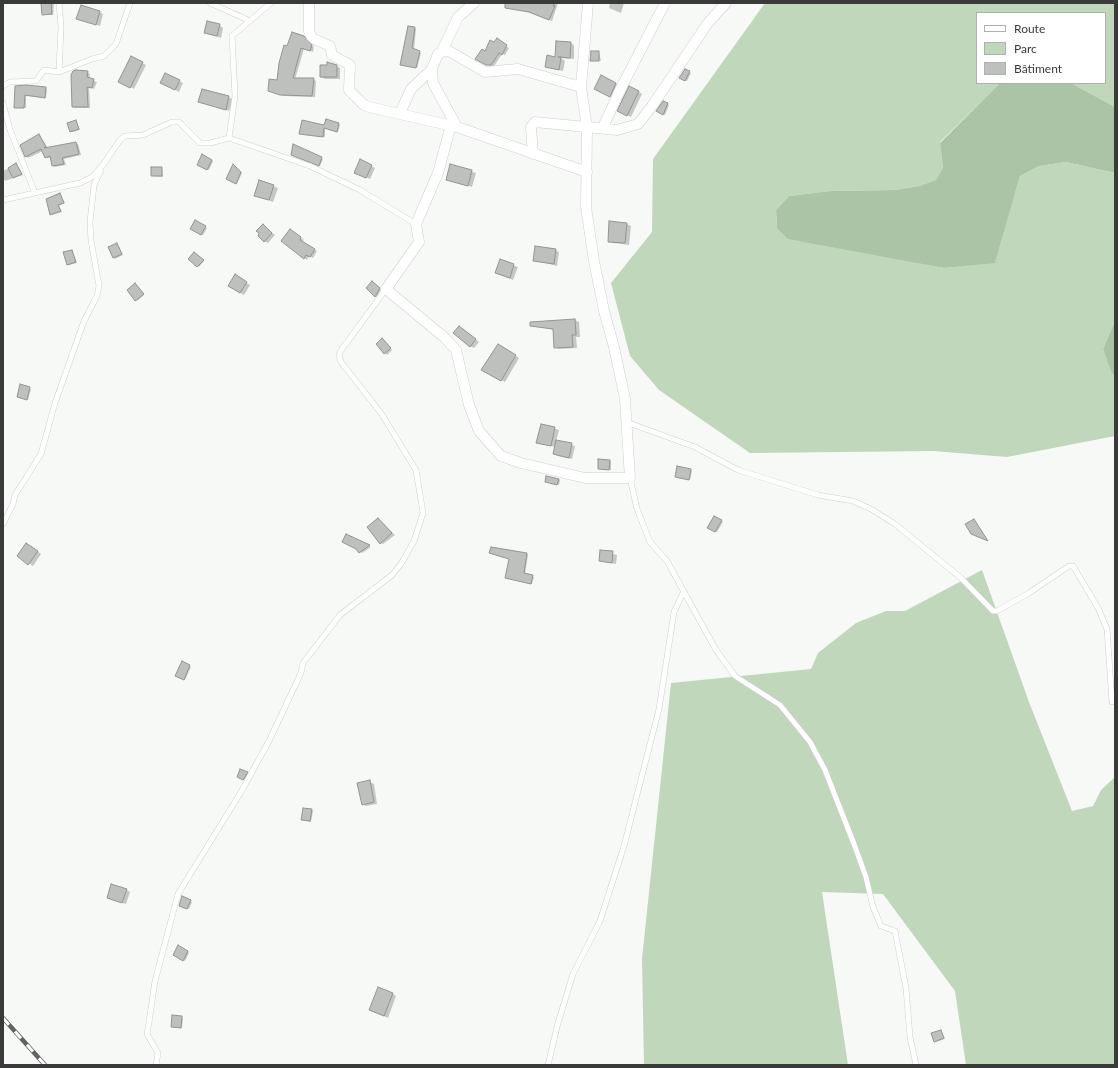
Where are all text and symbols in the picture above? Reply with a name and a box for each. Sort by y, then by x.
legend [976,12,1106,84]
text: Route [1014,21,1045,36]
text: Parc [1014,41,1037,56]
text: Bâtiment [1014,61,1062,76]

